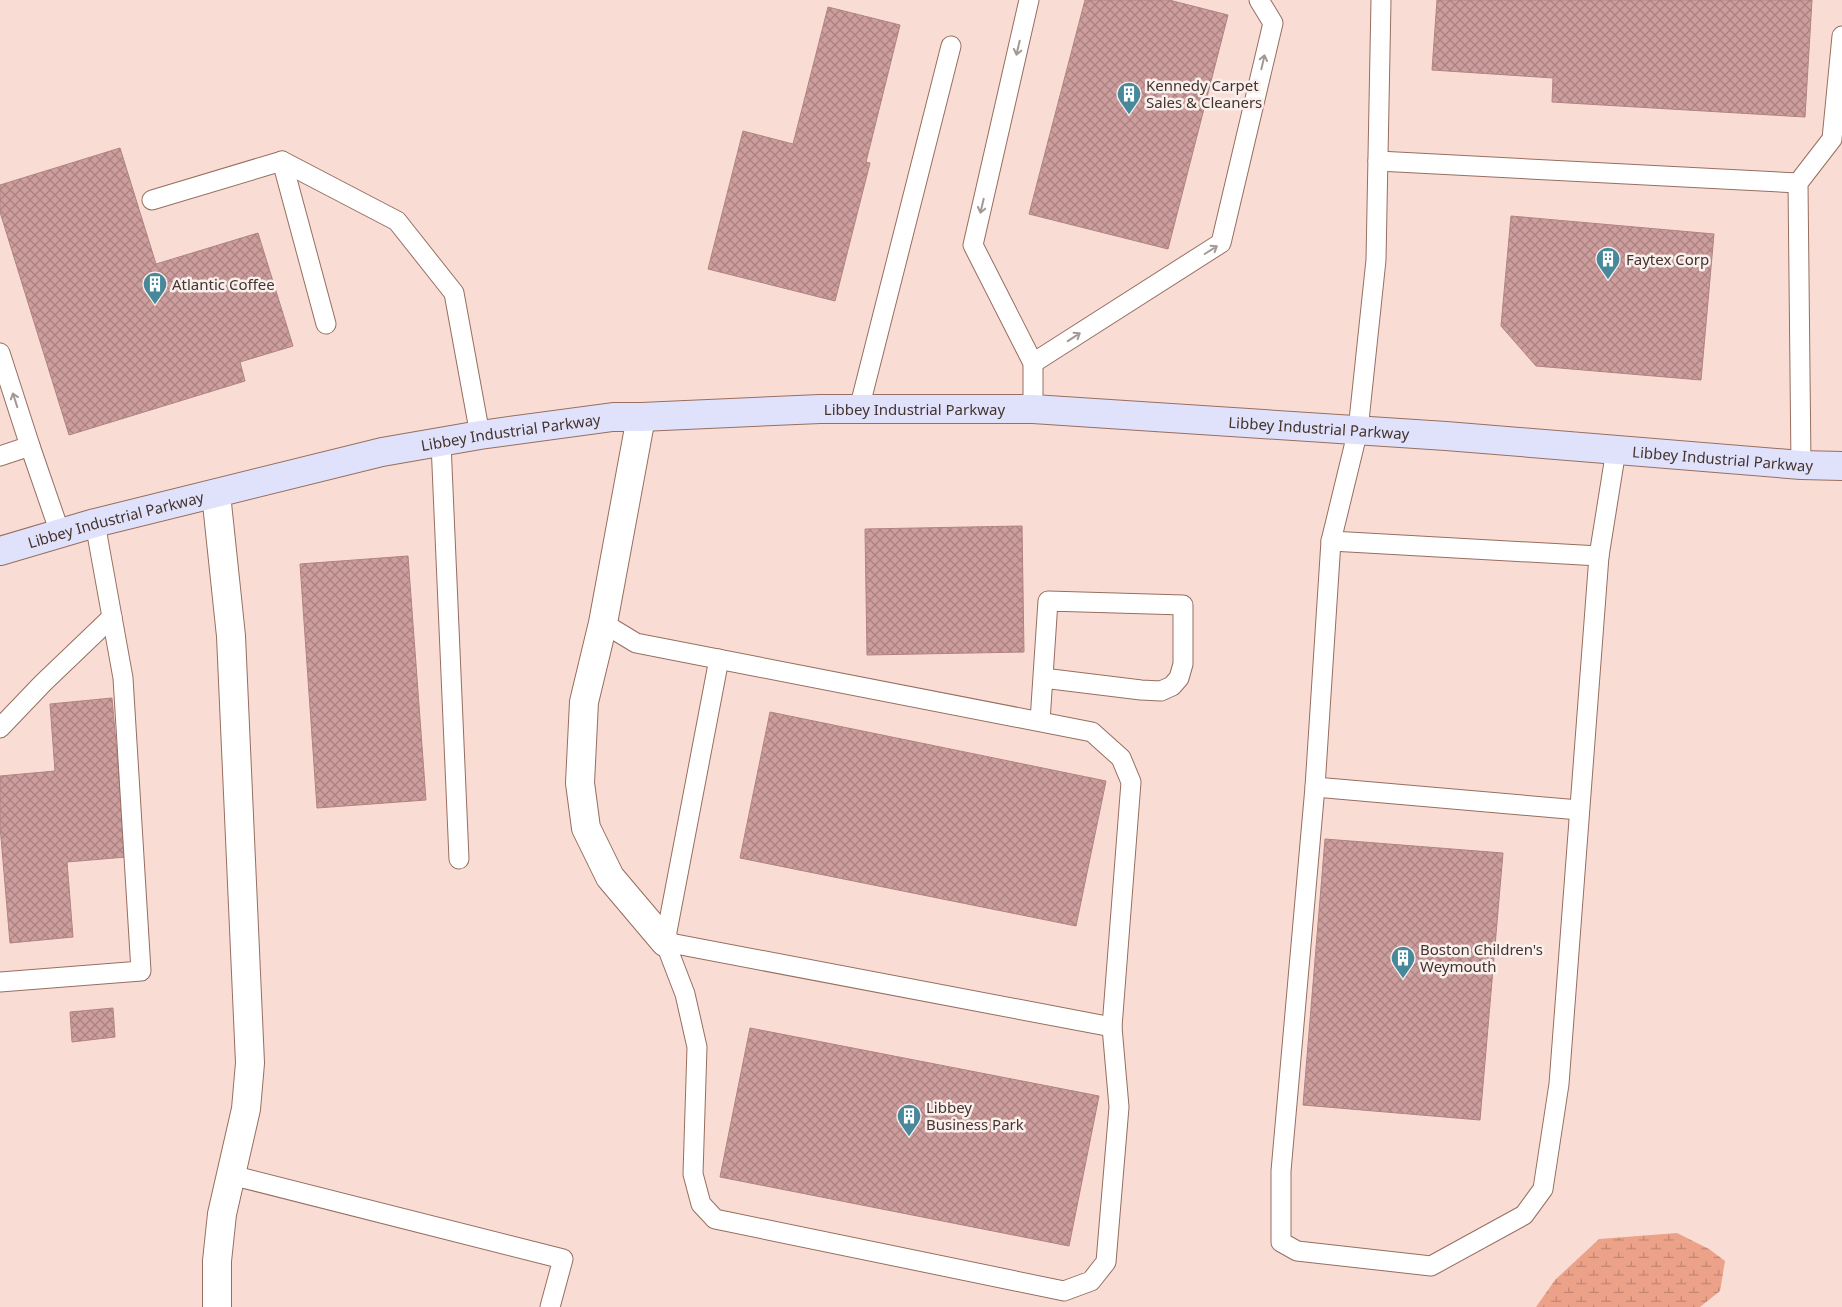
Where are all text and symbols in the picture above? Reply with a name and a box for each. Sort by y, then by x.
one-way arrow [1013,39,1022,55]
one-way arrow [1259,55,1268,71]
place label: Kennedy Carpet Sales & Cleaners [1146,75,1262,112]
building icon: Kennedy Carpet Sales & Cleaners [1116,81,1142,115]
one-way arrow [977,197,986,213]
one-way arrow [1204,244,1218,254]
building icon: Faytex Corp [1595,246,1621,280]
place label: Faytex Corp [1626,249,1709,269]
building icon: Atlantic Coffee [142,271,168,305]
place label: Atlantic Coffee [172,274,275,294]
one-way arrow [1067,332,1081,342]
one-way arrow [9,392,19,408]
street label: Libbey Industrial Parkway [824,399,1005,419]
street label: Libbey Industrial Parkway [419,409,602,455]
street label: Libbey Industrial Parkway [1228,412,1410,444]
street label: Libbey Industrial Parkway [1631,441,1814,475]
street label: Libbey Industrial Parkway [25,486,206,552]
place label: Boston Children's Weymouth [1420,939,1543,976]
building icon: Boston Children's Weymouth [1390,945,1416,979]
place label: Libbey Business Park [926,1097,1024,1134]
building icon: Libbey Business Park [896,1103,922,1137]

